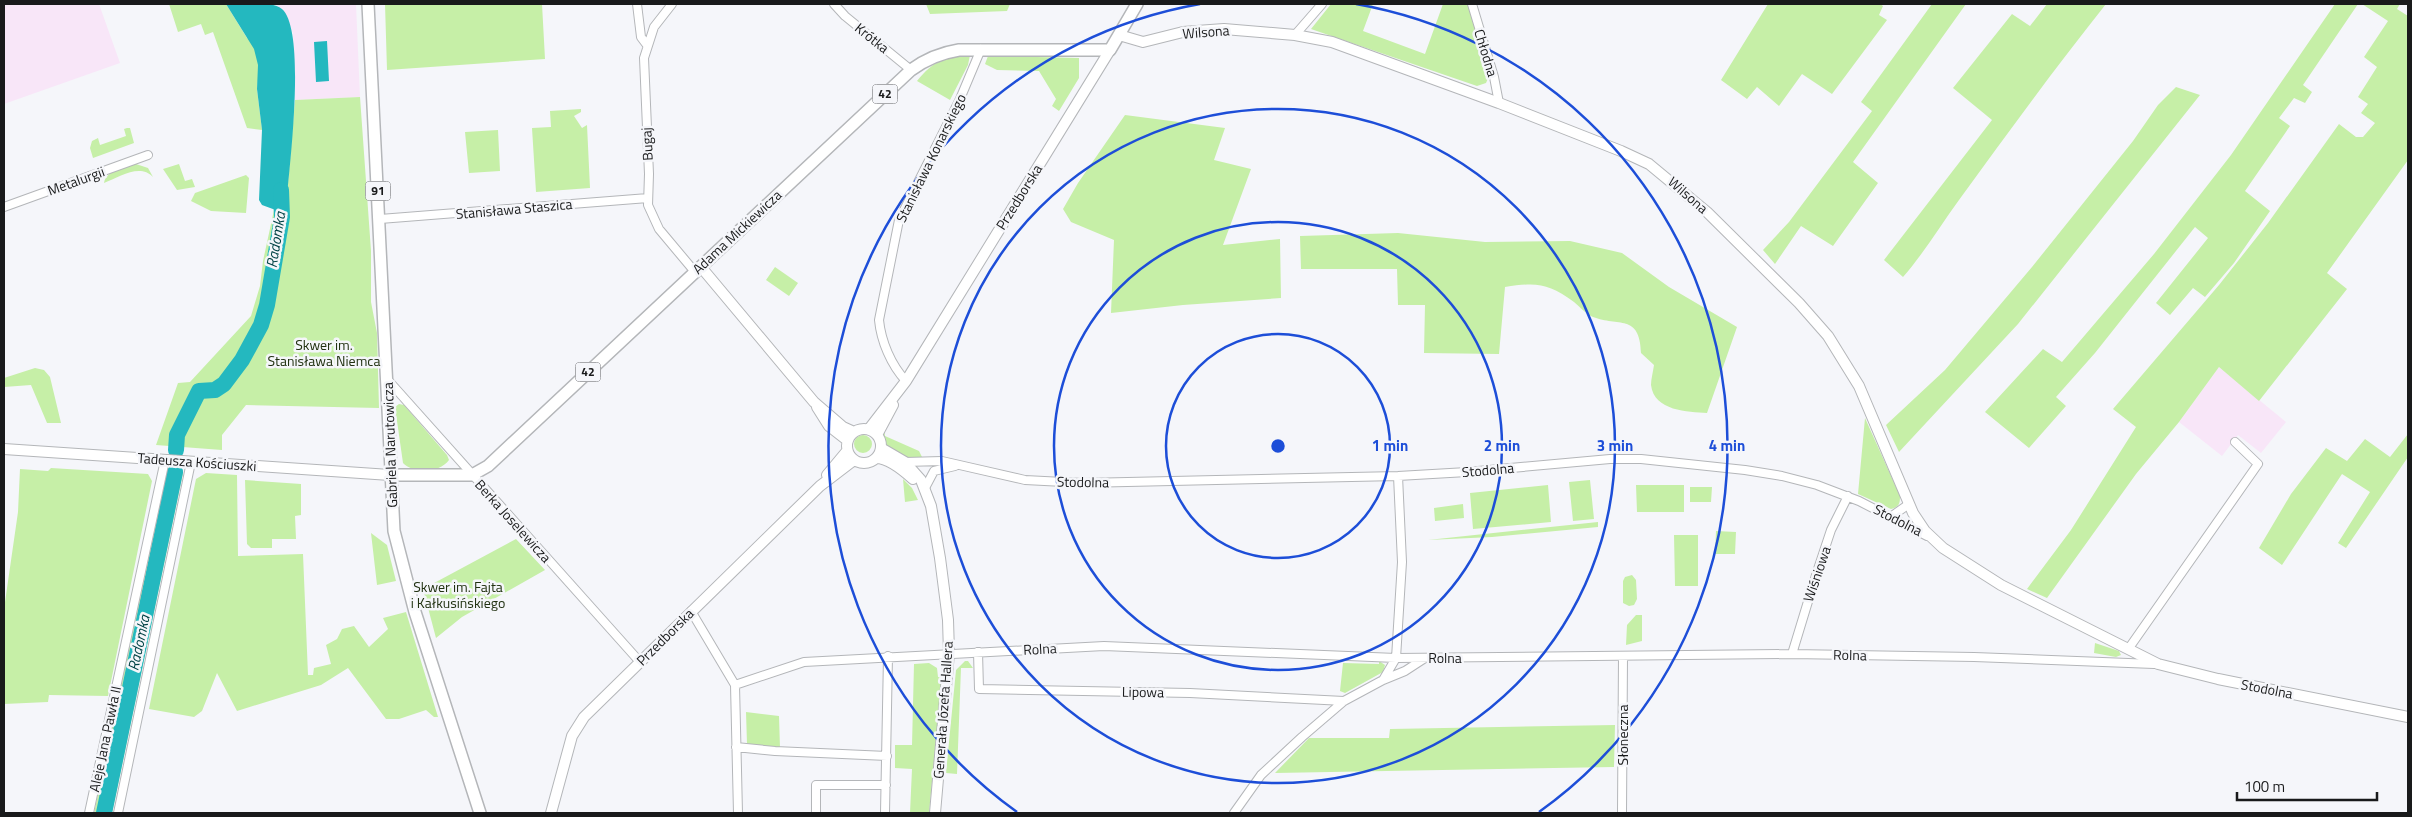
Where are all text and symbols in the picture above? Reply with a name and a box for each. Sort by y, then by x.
street label: Krótka [851,17,894,58]
street label: Wilsona [1182,19,1230,44]
street label: Chłodna [1469,26,1504,79]
road number: 42 [872,85,898,104]
street label: Stanisława Konarskiego [890,90,971,226]
street label: Bugaj [635,127,658,161]
street label: Przedborska [990,160,1047,234]
street label: Metalurgii [44,161,107,201]
street label: Wilsona [1664,171,1713,218]
road number: 91 [366,182,390,200]
street label: Adama Mickiewicza [687,185,786,279]
street label: Stanisława Staszica [455,193,573,224]
water label: Radomka [260,209,292,270]
park label: Skwer im. Stanisława Niemca [268,334,380,371]
road number: 42 [576,362,600,382]
street label: Gabriela Narutowicza [377,382,402,508]
text: 1 min [1372,434,1408,457]
text: 2 min [1484,434,1520,457]
text: 3 min [1597,434,1633,457]
text: 4 min [1709,434,1745,457]
centre of rings [1269,437,1287,455]
street label: Tadeusza Kościuszki [137,447,257,476]
street label: Stodolna [1461,457,1515,482]
street label: Stodolna [1057,471,1109,492]
street label: Berka Joselewicza [470,474,557,567]
street label: Stodolna [1870,498,1926,541]
street label: Wiśniowa [1797,543,1836,604]
park label: Skwer im. Fajta i Kałkusińskiego [411,576,505,613]
street label: Przedborska [631,603,698,670]
water label: Radomka [121,611,156,673]
street label: Rolna [1023,637,1057,660]
street label: Generała Józefa Hallera [927,640,958,779]
street label: Rolna [1833,644,1867,665]
street label: Rolna [1428,647,1462,668]
street label: Stodolna [2239,673,2295,704]
street label: Lipowa [1122,681,1164,702]
street label: Aleje Jana Pawła II [83,684,126,794]
street label: Słoneczna [1612,705,1633,765]
scale bar [2237,770,2377,802]
text: 100 m [2244,775,2285,798]

